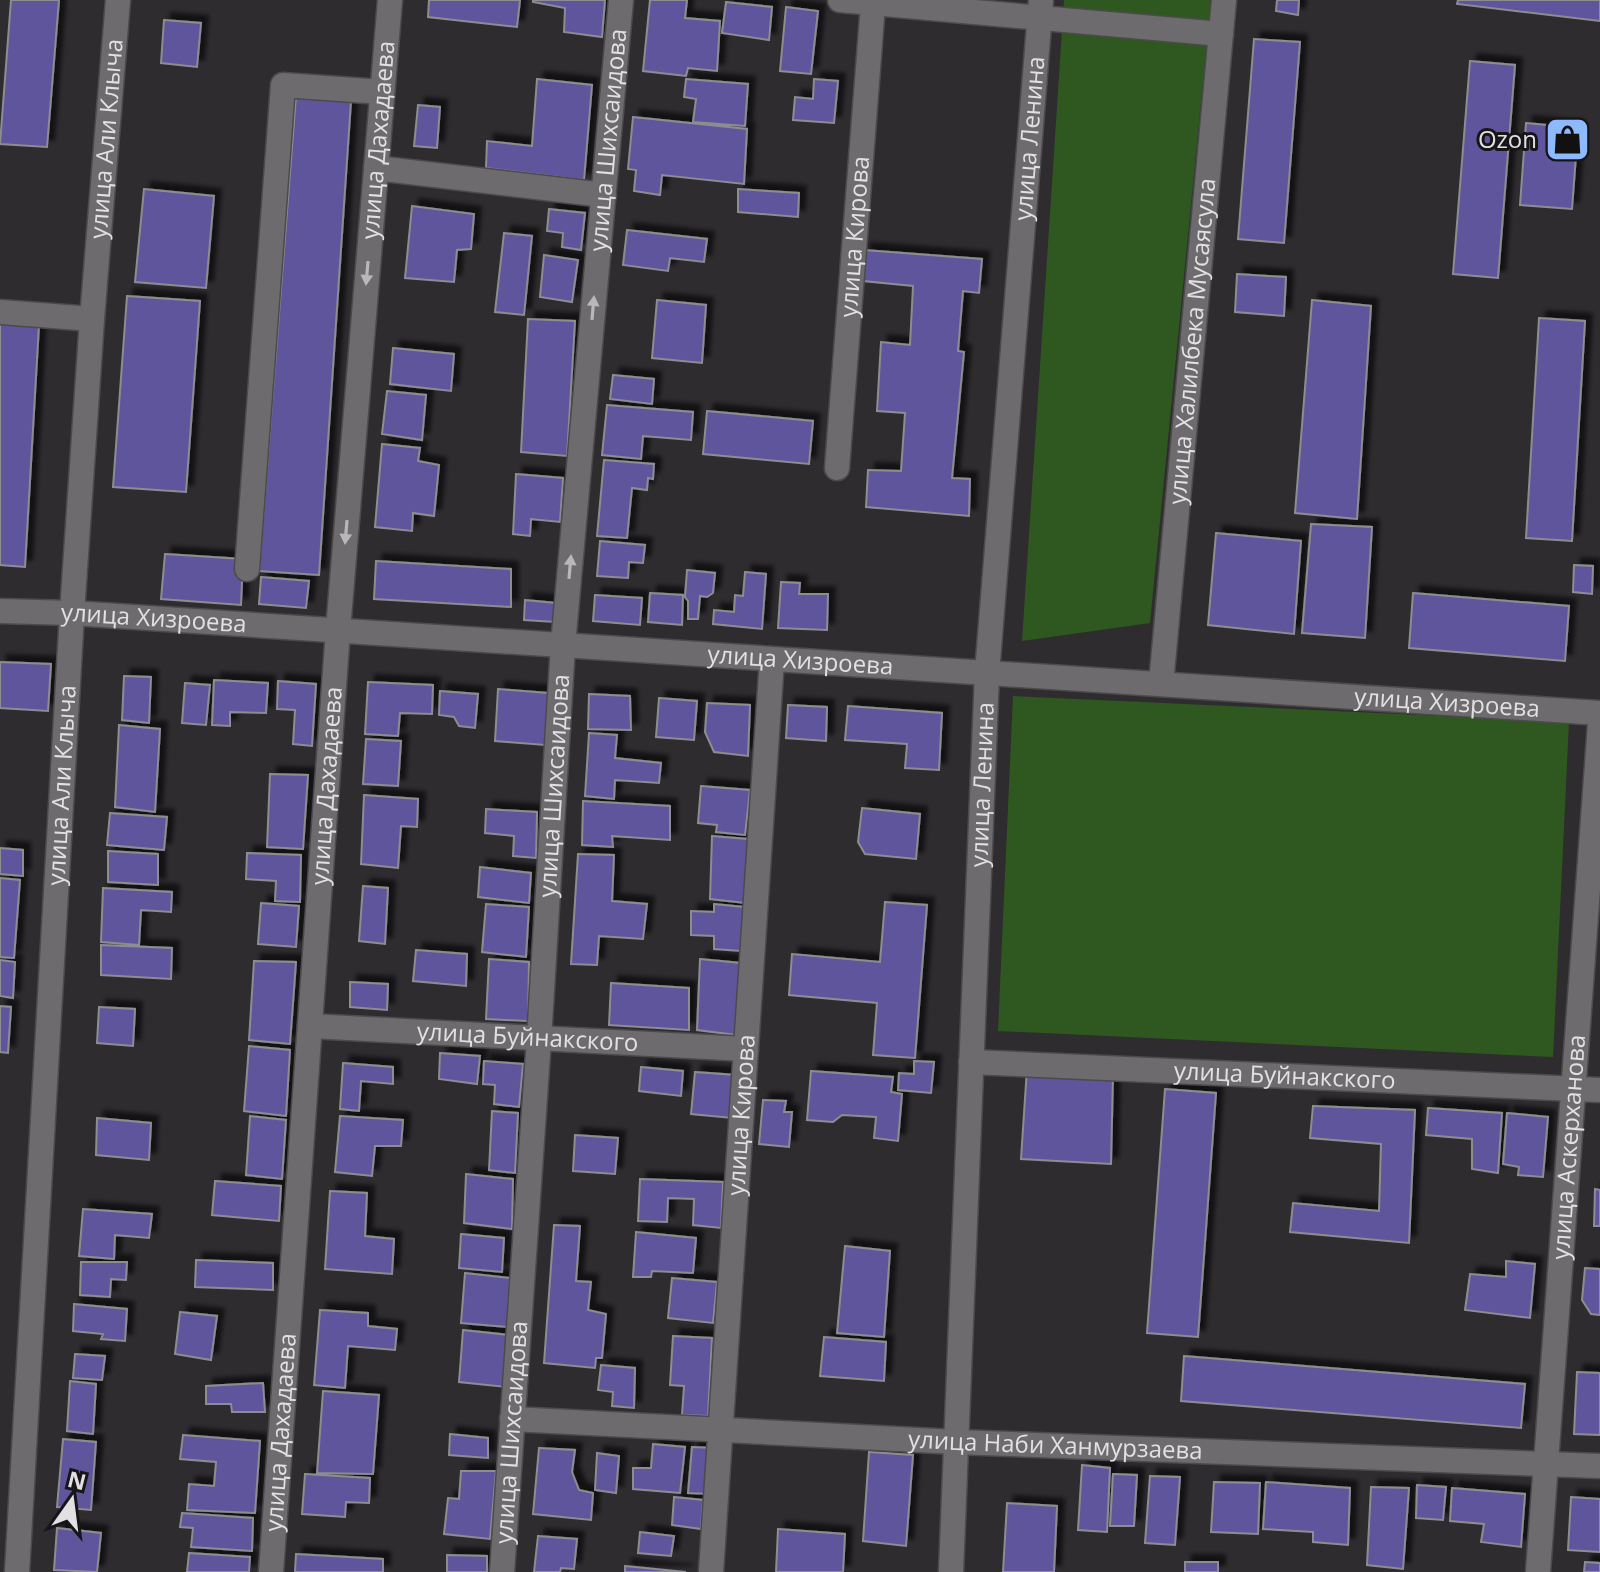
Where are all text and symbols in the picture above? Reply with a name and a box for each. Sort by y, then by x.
street label: улица Шихсаидова [580,27,633,253]
street label: улица Али Клыча [81,37,130,240]
street label: улица Дахадаева [352,39,402,240]
street label: улица Ленина [1005,55,1051,222]
shop icon: Ozon [1544,116,1592,164]
place label: Ozon [1478,122,1537,155]
street label: улица Кирова [831,155,876,319]
street label: улица Халилбека Мусаясула [1160,177,1223,506]
one-way arrow [360,261,373,286]
one-way arrow [587,295,600,320]
one-way arrow [339,520,352,545]
one-way arrow [564,554,577,579]
street label: улица Хизроева [60,595,248,639]
street label: улица Хизроева [707,637,894,682]
street label: улица Шихсаидова [530,673,576,898]
street label: улица Хизроева [1353,679,1541,724]
street label: улица Али Клыча [38,684,83,886]
street label: улица Дахадаева [302,685,349,886]
street label: улица Ленина [961,701,1001,868]
street label: улица Буйнакского [416,1014,639,1058]
street label: улица Кирова [718,1033,762,1197]
street label: улица Аскерханова [1543,1033,1592,1261]
street label: улица Буйнакского [1173,1053,1396,1096]
street label: улица Шихсаидова [486,1320,534,1545]
street label: улица Дахадаева [256,1332,303,1533]
street label: улица Наби Ханмурзаева [907,1422,1203,1466]
north arrow [32,1460,112,1540]
text: N [65,1463,89,1496]

